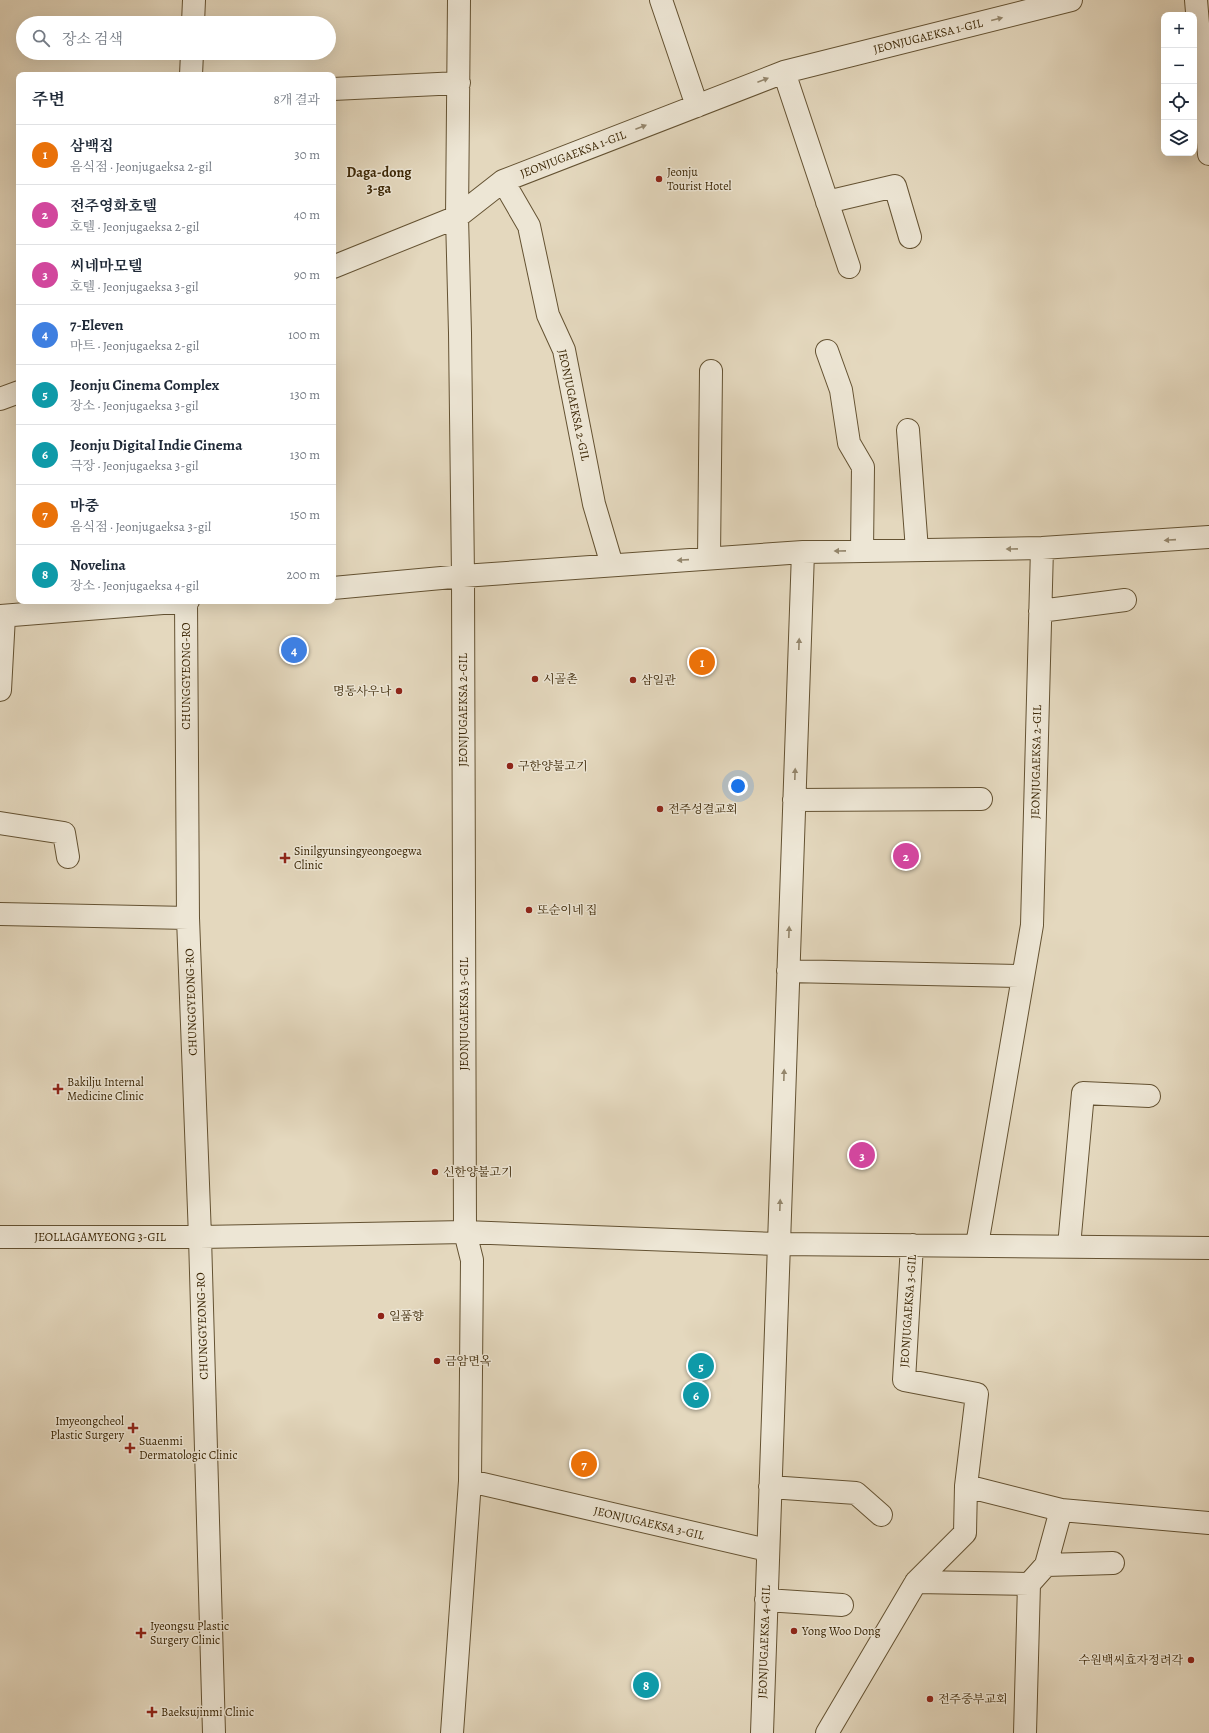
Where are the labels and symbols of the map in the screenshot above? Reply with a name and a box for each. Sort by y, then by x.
street label: JEONJUGAEKSA 1-GIL [872,14,985,57]
one-way arrow [990,15,1003,21]
one-way arrow [757,77,769,83]
one-way arrow [636,124,648,130]
street label: JEONJUGAEKSA 1-GIL [518,126,629,182]
district label: Daga-dong 3-ga [347,163,412,198]
place label: Jeonju Tourist Hotel [667,164,732,194]
marker: Jeonju Tourist Hotel [654,174,664,184]
street label: JEONJUGAEKSA 2-GIL [554,348,594,463]
one-way arrow [1164,536,1176,543]
one-way arrow [1005,546,1018,552]
one-way arrow [833,548,846,554]
one-way arrow [677,556,689,563]
street label: CHUNGGYEONG-RO [178,622,194,730]
pin: 4 [281,635,307,665]
one-way arrow [796,638,803,650]
pin: 1 [689,647,715,677]
street label: JEONJUGAEKSA 2-GIL [455,652,471,767]
place label: 시골촌 [543,671,578,687]
place label: 삼일관 [641,672,676,688]
marker: 시골촌 [530,674,540,684]
marker: 삼일관 [628,675,638,685]
place label: 명동사우나 [333,683,391,699]
marker: 명동사우나 [394,686,404,696]
street label: JEONJUGAEKSA 2-GIL [1027,704,1045,819]
place label: 구한양불고기 [518,758,588,774]
marker: 구한양불고기 [505,761,515,771]
one-way arrow [791,768,798,780]
your location [728,776,748,796]
place label: 전주성결교회 [668,801,738,817]
marker: 전주성결교회 [655,804,665,814]
pin: 2 [893,841,919,871]
place label: Sinilgyunsingyeongoegwa Clinic [294,843,422,873]
marker: Sinilgyunsingyeongoegwa Clinic [279,852,291,864]
place label: 또순이네 집 [537,902,597,918]
marker: 또순이네 집 [524,905,534,915]
one-way arrow [786,926,793,938]
street label: CHUNGGYEONG-RO [181,948,201,1056]
street label: JEONJUGAEKSA 3-GIL [456,957,472,1071]
one-way arrow [781,1069,788,1081]
place label: Bakilju Internal Medicine Clinic [67,1074,144,1104]
marker: Bakilju Internal Medicine Clinic [52,1083,64,1095]
pin: 3 [849,1140,875,1170]
place label: 신한양불고기 [443,1164,513,1180]
marker: 신한양불고기 [430,1167,440,1177]
one-way arrow [777,1198,783,1211]
street label: JEOLLAGAMYEONG 3-GIL [34,1229,167,1245]
street label: JEONJUGAEKSA 3-GIL [896,1253,920,1368]
street label: CHUNGGYEONG-RO [192,1272,212,1380]
place label: 일품향 [389,1308,424,1324]
marker: 일품향 [376,1311,386,1321]
pin: 5 [688,1351,714,1381]
place label: 금암면옥 [445,1353,492,1369]
marker: 금암면옥 [432,1356,442,1366]
pin: 6 [683,1380,709,1410]
place label: Imyeongcheol Plastic Surgery [50,1413,125,1443]
marker: Imyeongcheol Plastic Surgery [127,1422,139,1434]
place label: Suaenmi Dermatologic Clinic [139,1433,238,1463]
marker: Suaenmi Dermatologic Clinic [124,1442,136,1454]
pin: 7 [571,1449,597,1479]
street label: JEONJUGAEKSA 3-GIL [592,1502,707,1544]
street label: JEONJUGAEKSA 4-GIL [754,1584,774,1699]
place label: Iyeongsu Plastic Surgery Clinic [150,1618,229,1648]
place label: Yong Woo Dong [801,1623,881,1639]
marker: Yong Woo Dong [789,1626,799,1636]
marker: Iyeongsu Plastic Surgery Clinic [135,1627,147,1639]
place label: 수원백씨효자정려각 [1079,1652,1183,1668]
marker: 수원백씨효자정려각 [1186,1655,1196,1665]
pin: 8 [633,1670,659,1700]
place label: 전주중부교회 [938,1691,1008,1707]
marker: 전주중부교회 [925,1694,935,1704]
place label: Baeksujinmi Clinic [161,1704,254,1720]
marker: Baeksujinmi Clinic [146,1706,158,1718]

